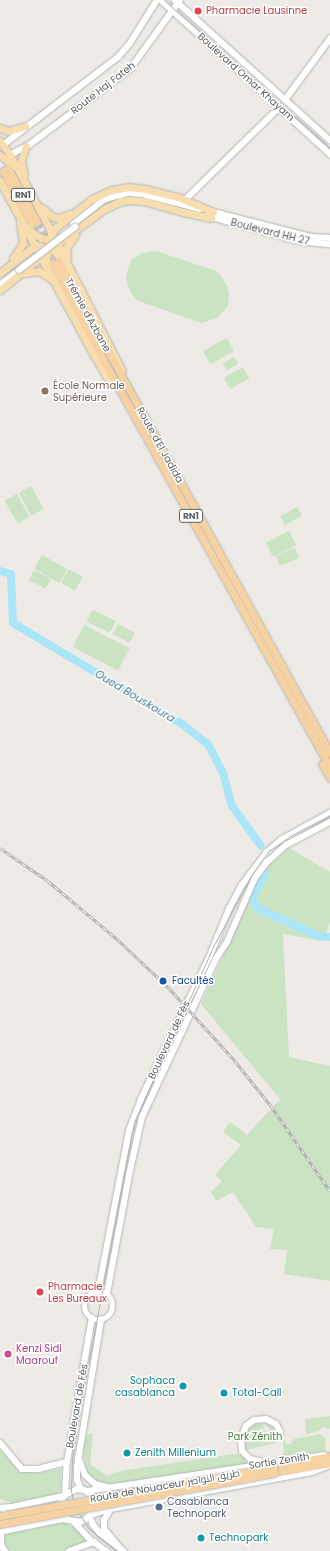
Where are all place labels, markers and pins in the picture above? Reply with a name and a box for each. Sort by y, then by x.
place label: Pharmacie Lausinne [206,5,307,17]
marker: Pharmacie Lausinne [193,6,203,16]
place label: École Normale Supérieure [53,379,125,402]
marker: École Normale Supérieure [40,386,50,396]
marker: Facultés [157,975,169,987]
place label: Facultés [172,975,214,987]
place label: Pharmacie Les Bureaux [48,1280,107,1304]
marker: Pharmacie Les Bureaux [35,1287,45,1297]
place label: Kenzi Sidi Maarouf [16,1342,62,1366]
marker: Kenzi Sidi Maarouf [3,1349,13,1359]
place label: Sophaca casablanca [115,1374,175,1398]
marker: Sophaca casablanca [178,1381,188,1391]
place label: Total-Call [232,1387,282,1399]
marker: Total-Call [219,1388,229,1398]
place label: Zenith Millenium [135,1447,216,1459]
marker: Zenith Millenium [122,1448,132,1458]
place label: Casablanca Technopark [167,1495,229,1518]
marker: Casablanca Technopark [154,1502,164,1512]
place label: Technopark [209,1532,268,1544]
marker: Technopark [196,1533,206,1543]

